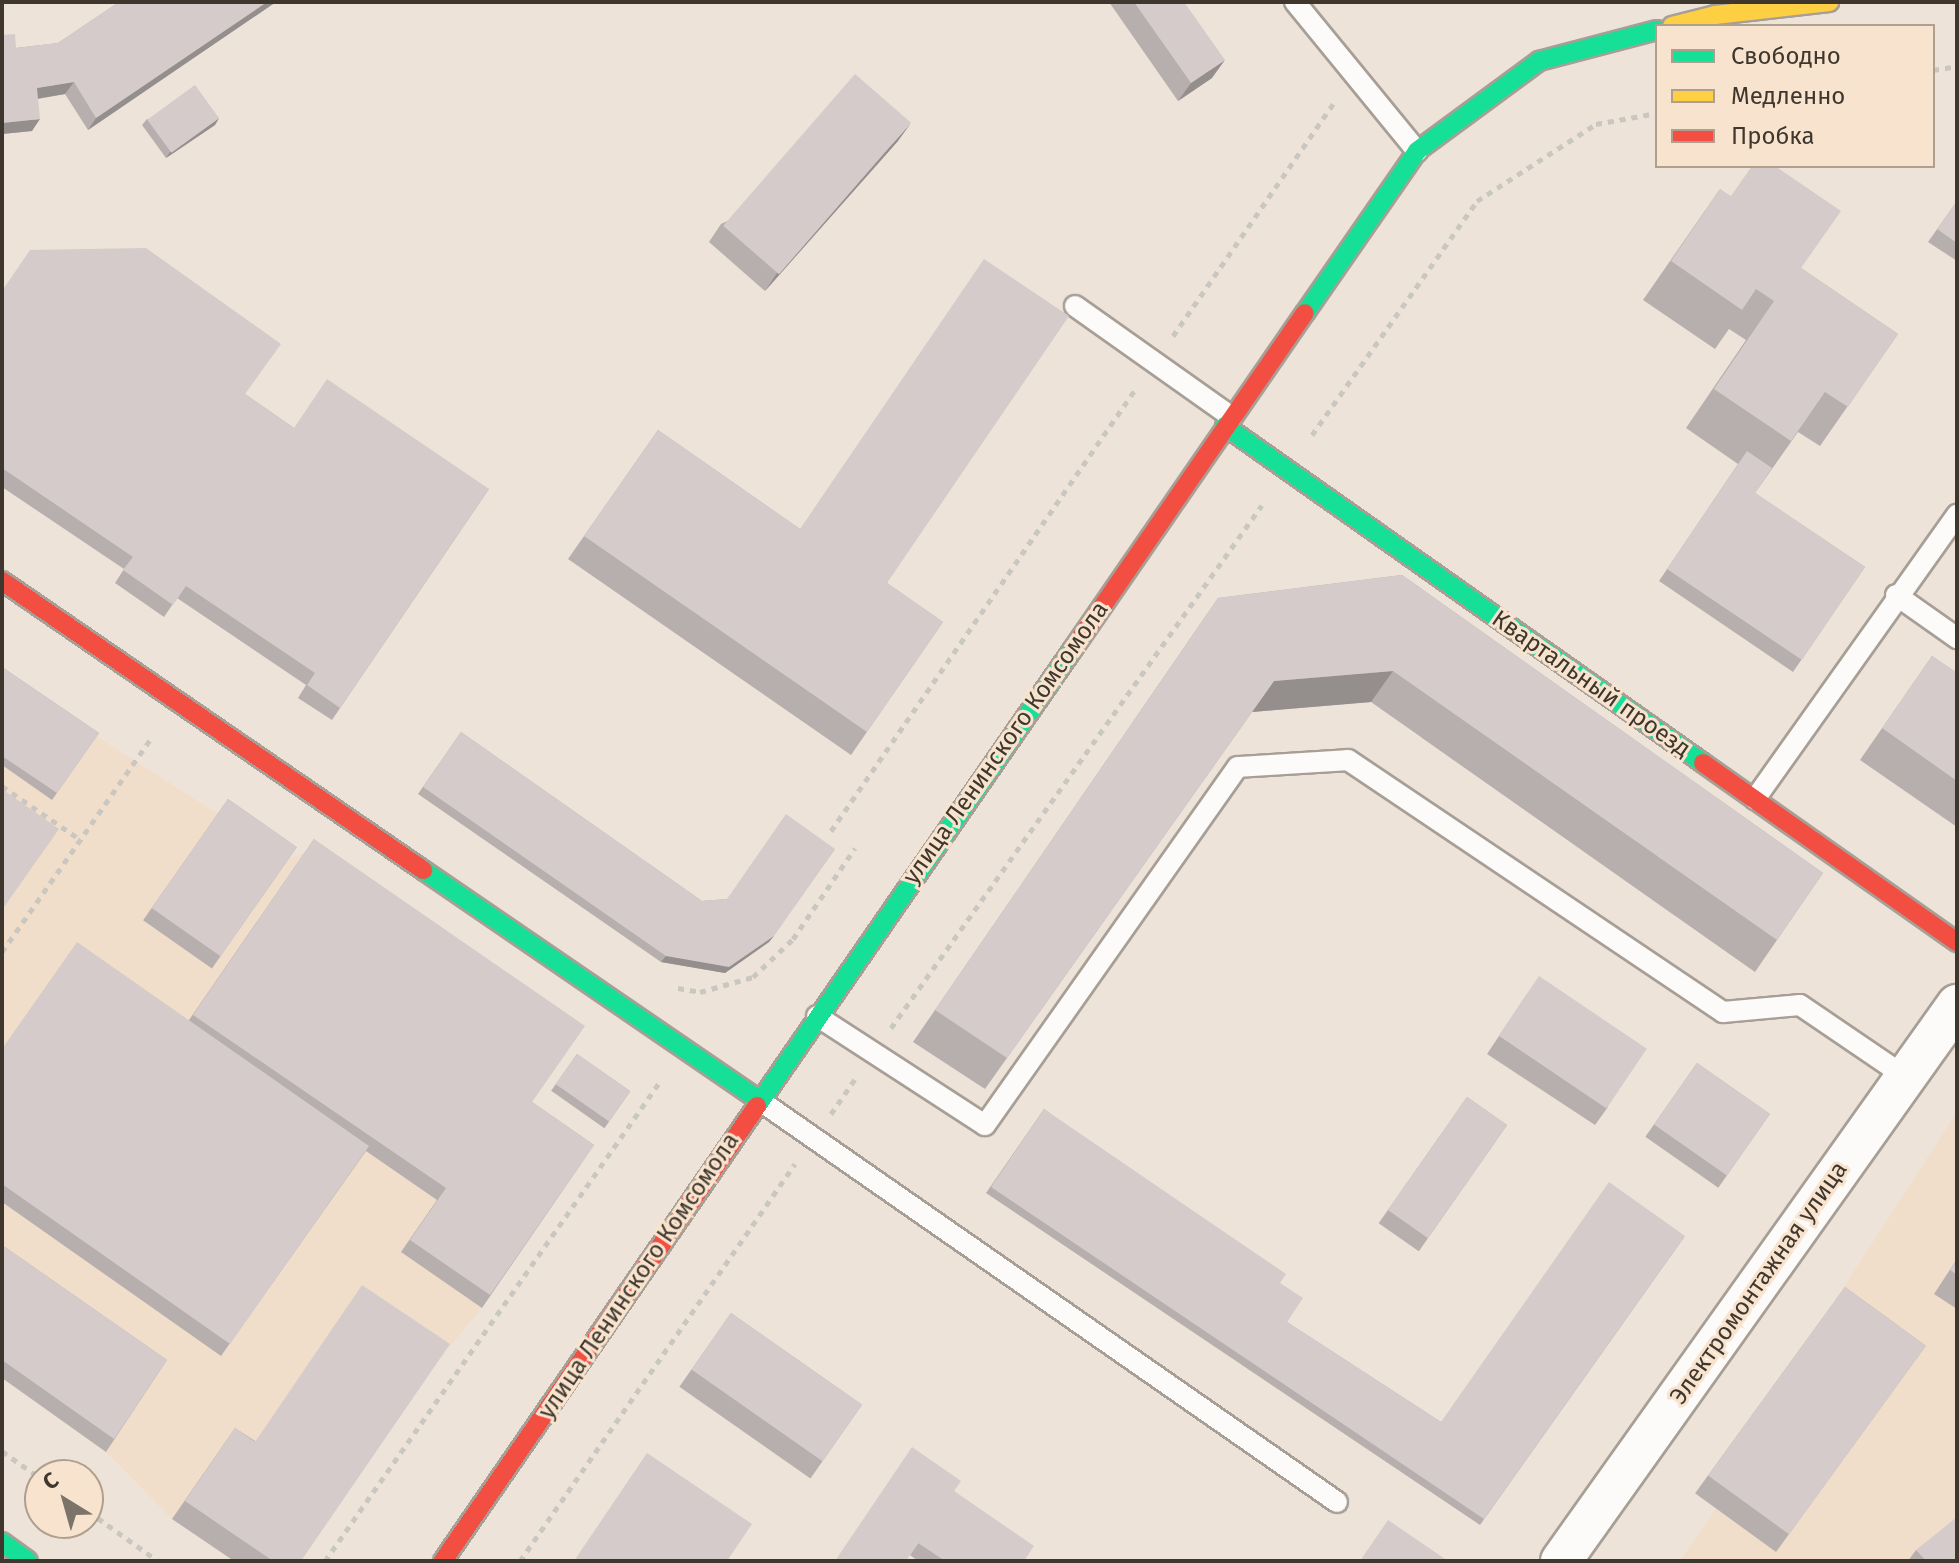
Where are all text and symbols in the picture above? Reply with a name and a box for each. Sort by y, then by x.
legend [1655,24,1935,168]
text: Свободно [1731,42,1841,70]
text: Медленно [1731,82,1845,110]
text: Пробка [1731,122,1815,150]
street label: улица Ленинского Комсомола [897,596,1115,890]
street label: Квартальный проезд [1486,605,1696,763]
street label: улица Ленинского Комсомола [532,1128,746,1424]
street label: Электромонтажная улица [1664,1156,1854,1410]
north arrow [24,1459,104,1539]
text: С [37,1466,64,1496]

